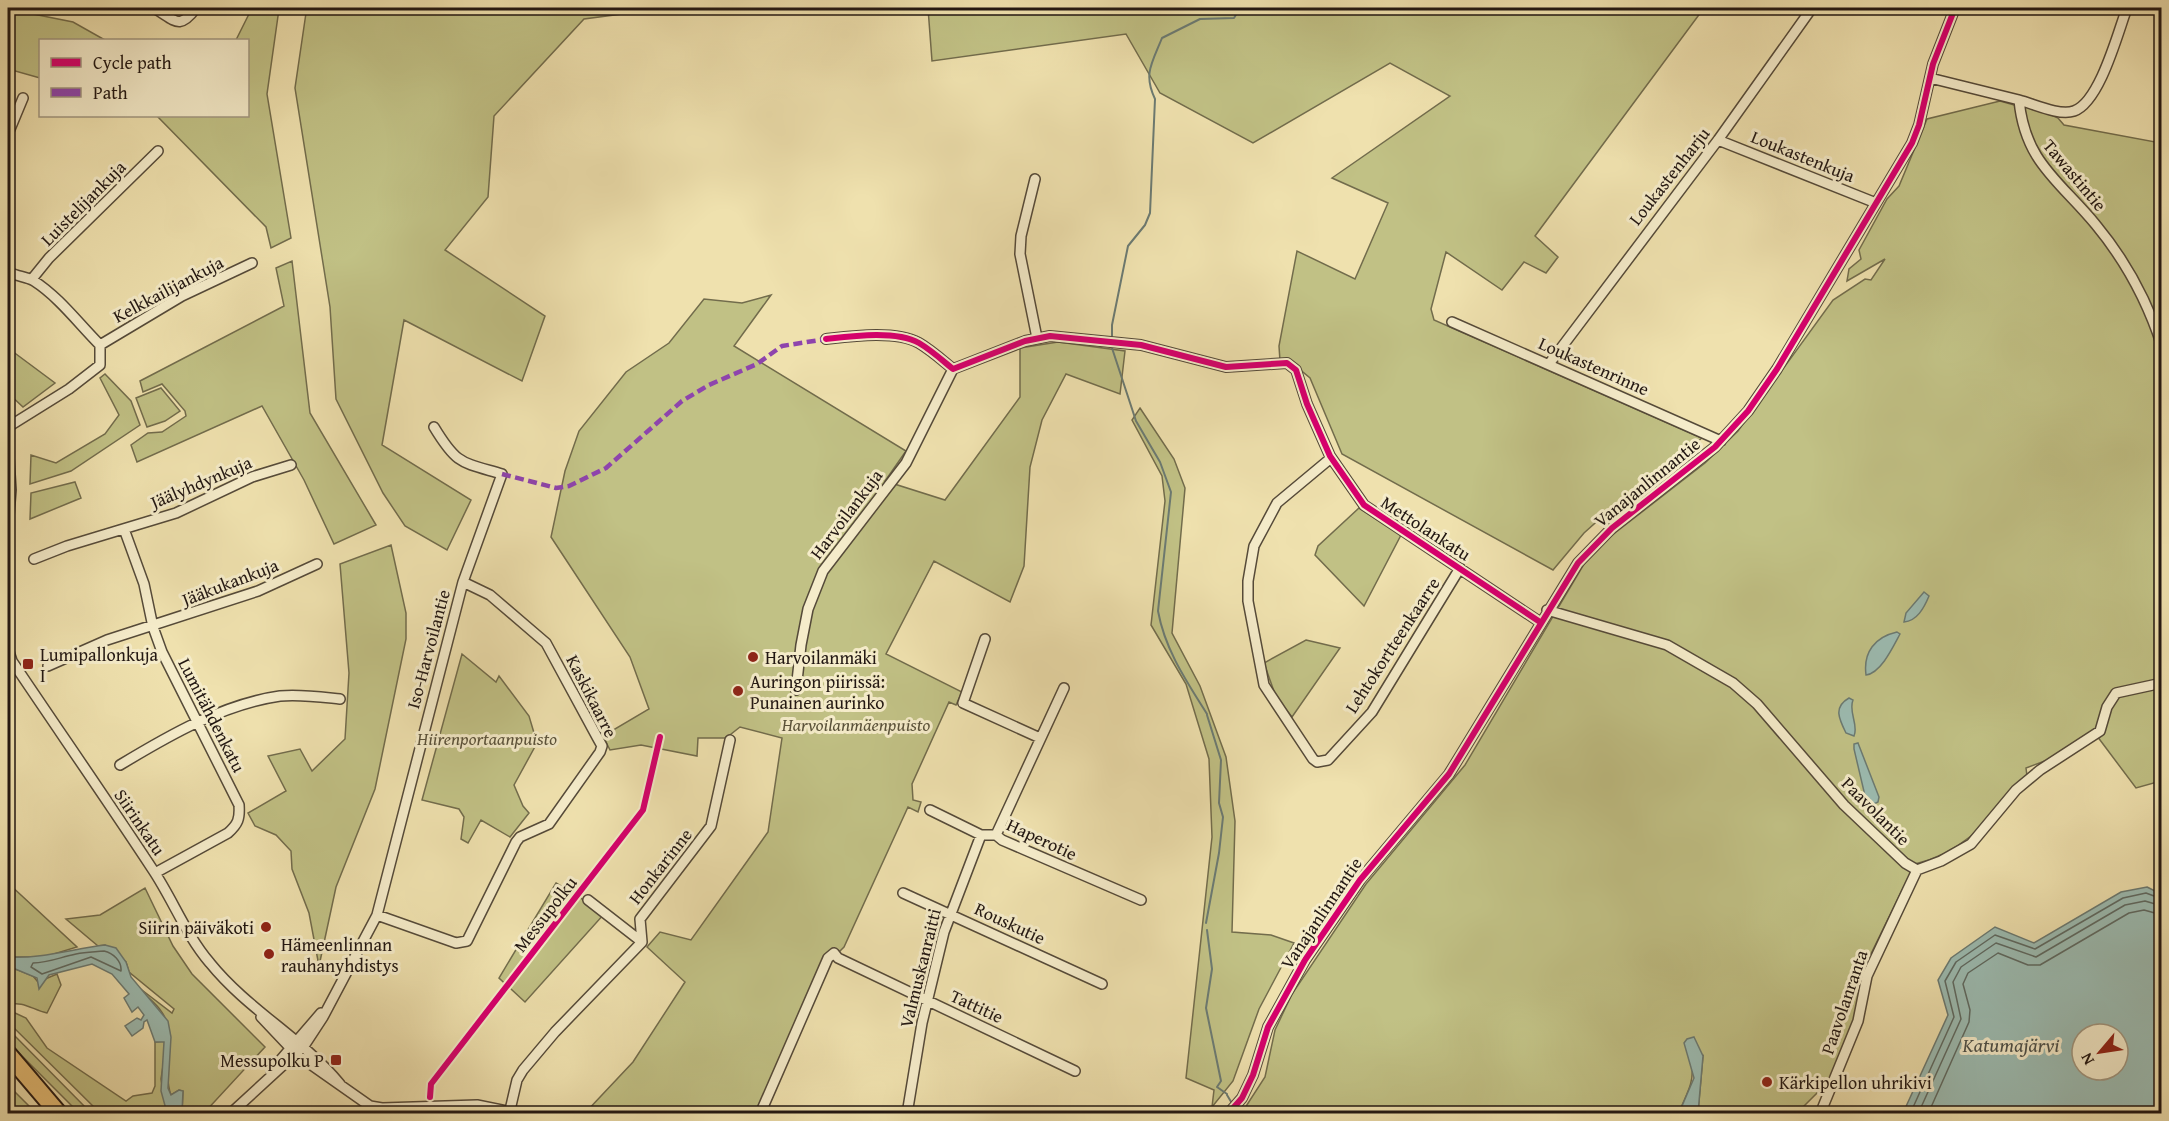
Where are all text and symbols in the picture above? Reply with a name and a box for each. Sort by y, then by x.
legend [39,39,249,117]
text: Cycle path [93,49,172,76]
text: Path [93,79,128,106]
street label: Loukastenharju [1622,121,1716,231]
street label: Loukastenkuja [1747,123,1859,189]
street label: Tawastintie [2037,133,2113,217]
street label: Luistelijankuja [34,154,132,252]
street label: Kelkkailijankuja [108,248,229,330]
street label: Loukastenrinne [1534,330,1654,402]
street label: Vanajanlinnantie [1588,431,1706,533]
street label: Jäälyhdynkuja [144,448,256,516]
street label: Harvoilankuja [803,463,889,565]
street label: Mettolankatu [1376,489,1477,567]
street label: Jääkukankuja [176,551,283,614]
street label: Lehtokortteenkaarre [1338,572,1446,718]
street label: Iso-Harvoilantie [399,586,457,712]
place label: Lumipallonkuja I [40,641,159,689]
place label: Harvoilanmäki [765,644,877,671]
street label: Kaskikaarre [560,650,624,742]
marker: Harvoilanmäki [746,650,760,664]
street label: Lumitähdenkatu [172,653,253,777]
marker: Lumipallonkuja I [21,657,35,671]
place label: Auringon piirissä: Punainen aurinko [750,668,885,716]
marker: Auringon piirissä: Punainen aurinko [731,684,745,698]
park label: Harvoilanmäenpuisto [781,711,931,738]
park label: Hiirenportaanpuisto [416,725,557,752]
street label: Paavolantie [1835,770,1917,852]
street label: Siirinkatu [108,783,172,861]
street label: Haperotie [1002,811,1082,867]
street label: Honkarinne [622,822,698,910]
street label: Vanajanlinnantie [1273,852,1369,974]
street label: Messupolku [507,870,584,958]
street label: Rouskutie [970,895,1050,951]
street label: Valmuskanraitti [892,905,948,1031]
place label: Siirin päiväkoti [138,914,254,941]
marker: Siirin päiväkoti [259,920,273,934]
place label: Hämeenlinnan rauhanyhdistys [281,931,399,979]
street label: Paavolanranta [1814,946,1875,1058]
marker: Hämeenlinnan rauhanyhdistys [262,947,276,961]
street label: Tattitie [946,982,1008,1030]
north arrow [2070,1022,2130,1082]
water label: Katumajärvi [1962,1030,2059,1059]
place label: Messupolku P [220,1047,324,1074]
text: N [2074,1049,2100,1070]
marker: Messupolku P [329,1053,343,1067]
place label: Kärkipellon uhrikivi [1779,1069,1932,1096]
marker: Kärkipellon uhrikivi [1760,1075,1774,1089]

